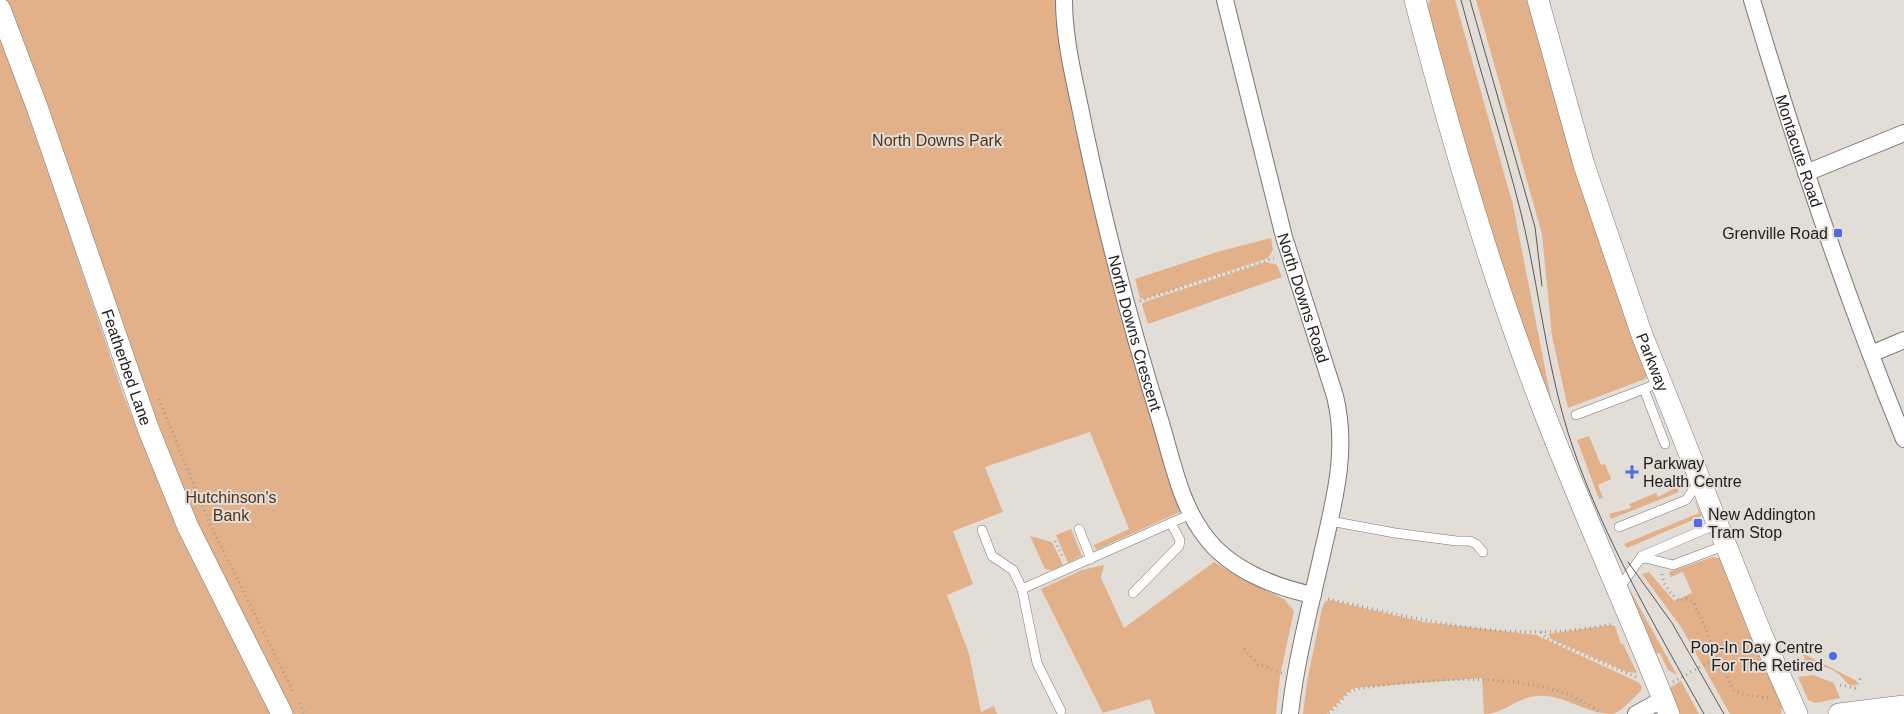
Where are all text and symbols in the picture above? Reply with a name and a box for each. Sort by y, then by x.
street label: Montacute Road [1772,93,1825,209]
park label: North Downs Park [872,132,1003,149]
place label: Grenville Road [1722,225,1828,242]
marker: Grenville Road [1832,227,1844,239]
street label: North Downs Road [1274,231,1332,365]
street label: North Downs Crescent [1105,253,1165,414]
street label: Featherbed Lane [99,307,154,428]
street label: Parkway [1633,331,1672,394]
place label: Parkway Health Centre [1643,455,1742,490]
marker: Parkway Health Centre [1625,465,1639,479]
park label: Hutchinson's Bank [185,489,277,524]
place label: New Addington Tram Stop [1708,506,1816,541]
marker: New Addington Tram Stop [1692,517,1704,529]
place label: Pop-In Day Centre For The Retired [1690,639,1823,674]
marker: Pop-In Day Centre For The Retired [1827,650,1839,662]

